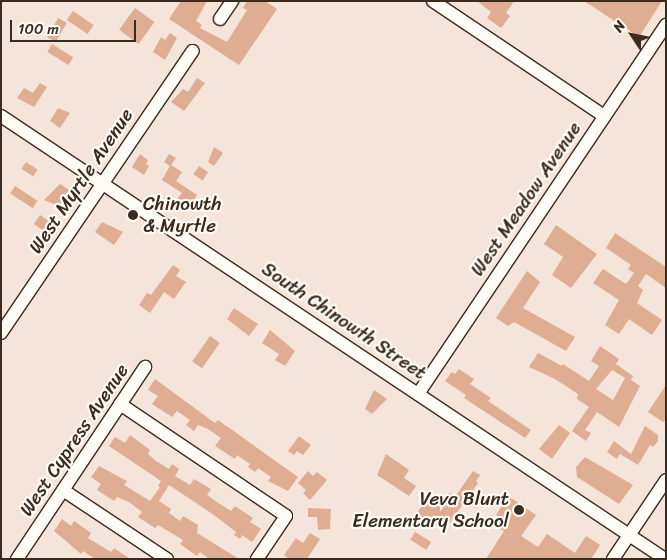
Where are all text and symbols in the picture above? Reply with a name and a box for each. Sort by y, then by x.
scale bar [12,10,139,42]
north arrow [607,10,657,60]
text: N [606,15,632,37]
text: 100 m [18,16,59,42]
street label: West Myrtle Avenue [25,105,137,257]
street label: West Meadow Avenue [466,118,586,280]
place label: Chinowth & Myrtle [143,193,221,237]
marker: Chinowth & Myrtle [127,209,139,221]
street label: South Chinowth Street [257,257,431,385]
street label: West Cypress Avenue [15,360,133,520]
place label: Veva Blunt Elementary School [352,488,509,532]
marker: Veva Blunt Elementary School [513,504,525,516]

